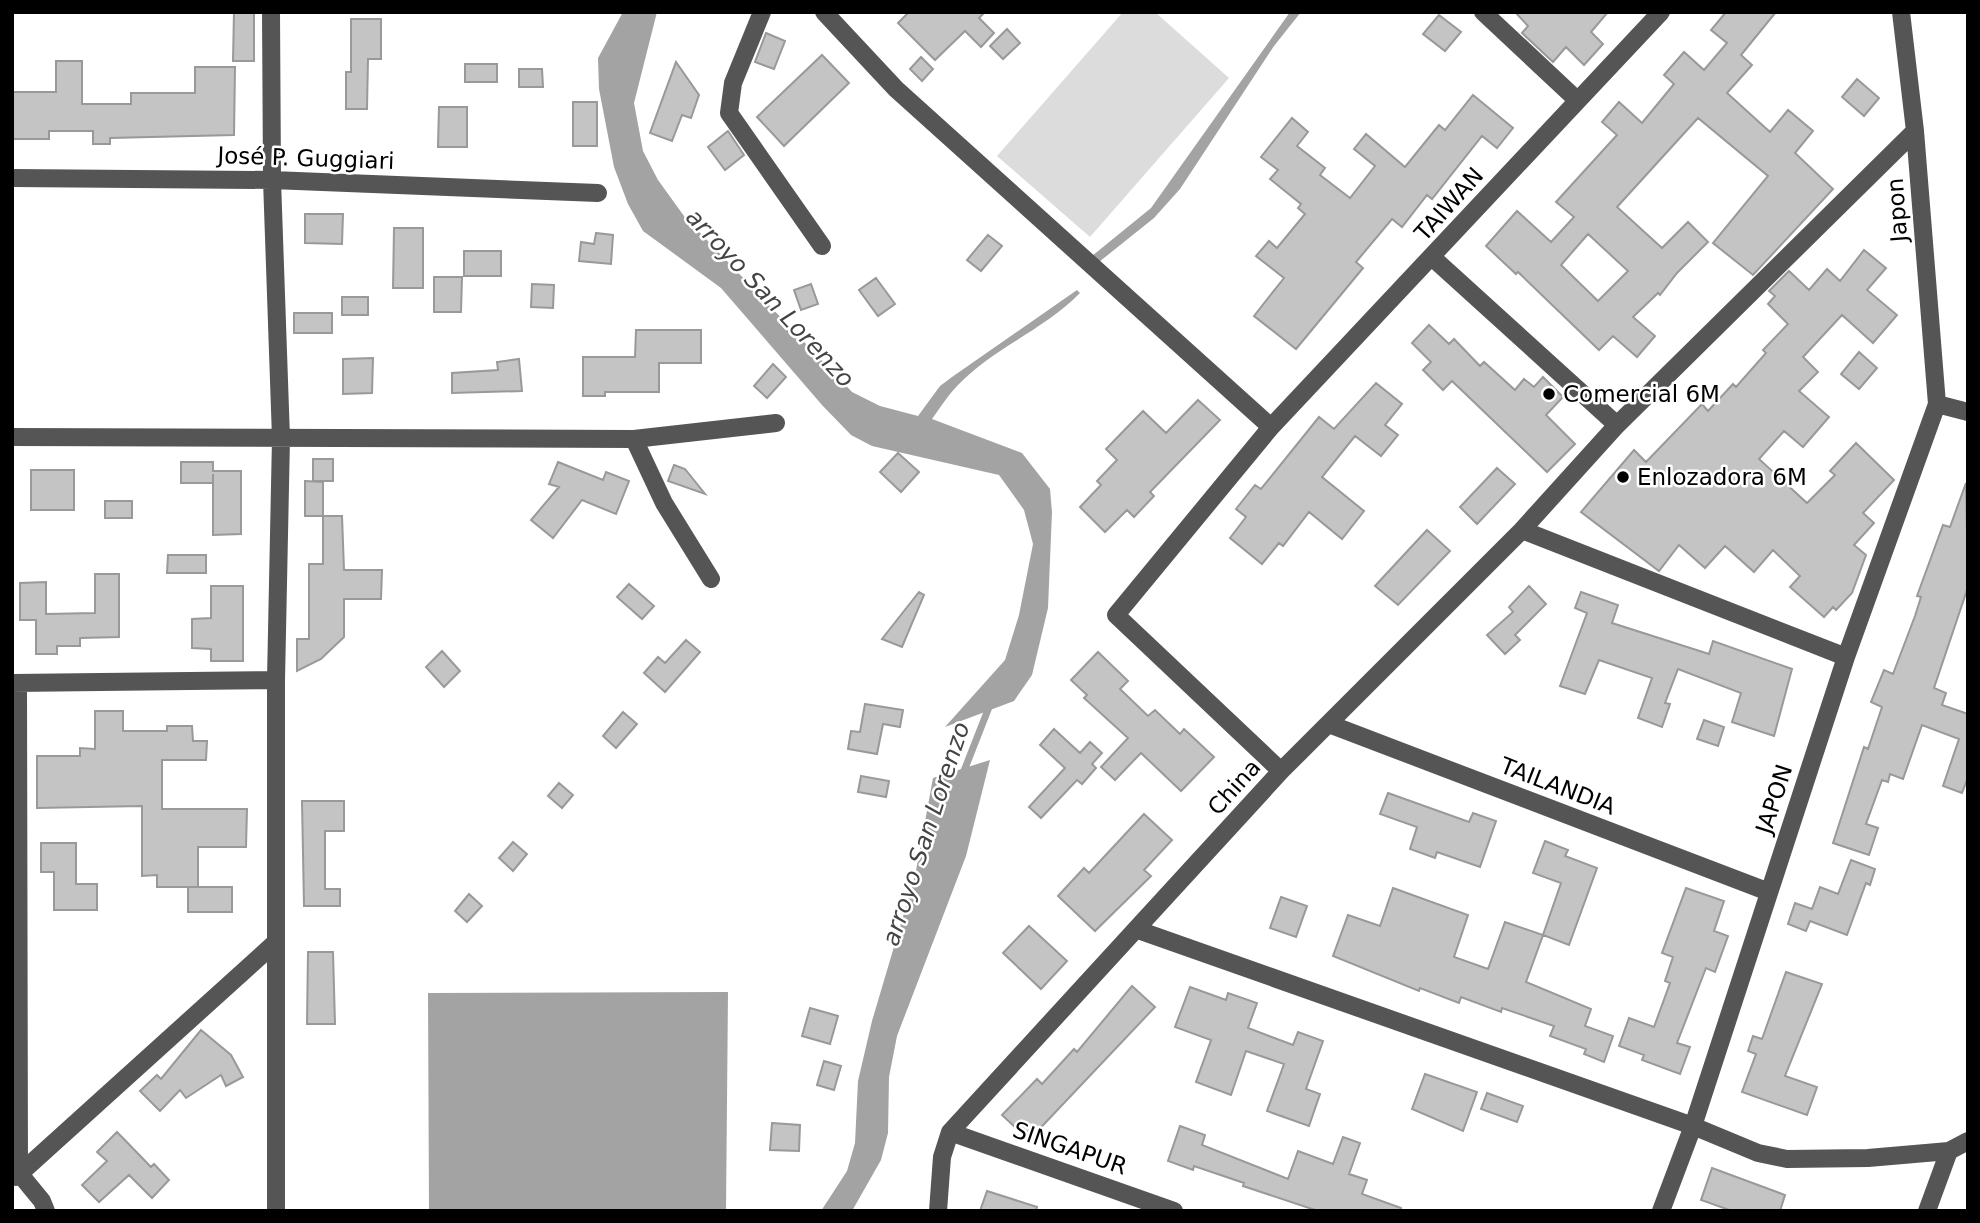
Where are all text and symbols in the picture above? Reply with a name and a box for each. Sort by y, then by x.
street label: José P. Guggiari [215,142,395,174]
street label: TAIWAN [1409,162,1489,247]
street label: Japon [1882,177,1912,245]
water label: arroyo San Lorenzo [680,203,860,393]
place label: Comercial 6M [1563,381,1720,407]
marker: Comercial 6M [1541,386,1557,402]
place label: Enlozadora 6M [1637,464,1807,490]
marker: Enlozadora 6M [1615,469,1631,485]
water label: arroyo San Lorenzo [877,719,975,949]
street label: TAILANDIA [1496,752,1620,820]
street label: China [1202,754,1266,820]
street label: JAPON [1750,761,1797,839]
street label: SINGAPUR [1010,1116,1130,1180]

